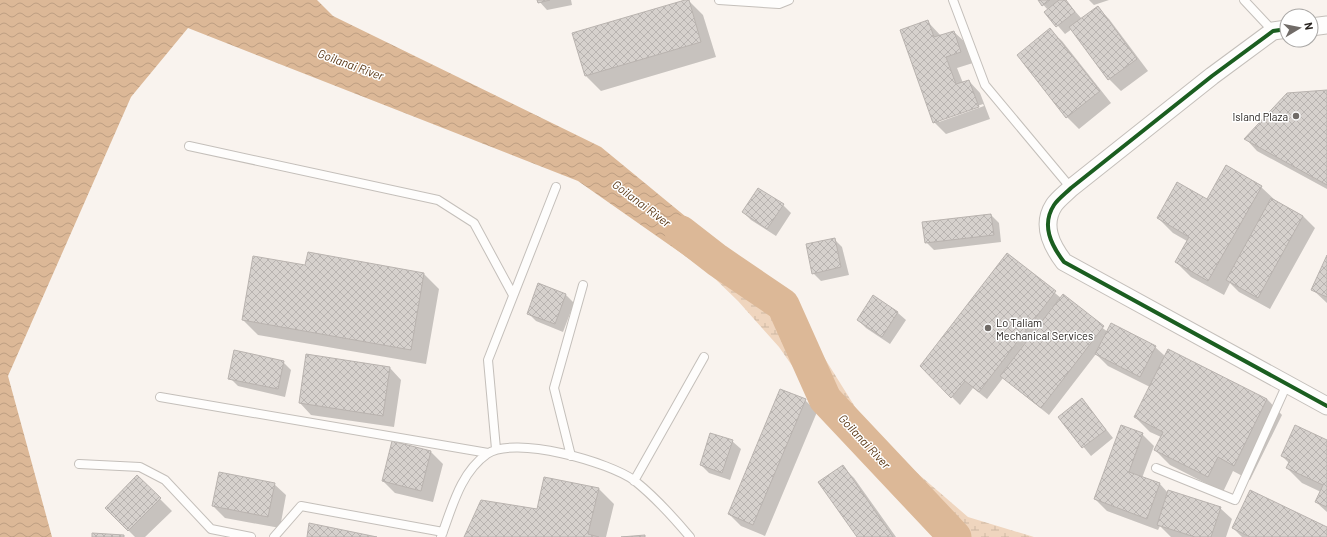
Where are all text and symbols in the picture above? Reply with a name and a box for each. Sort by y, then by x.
north arrow [1279,8,1319,48]
text: N [1302,21,1316,31]
water label: Goilanai River [316,46,387,83]
place label: Island Plaza [1232,110,1288,123]
marker: Island Plaza [1291,111,1301,121]
water label: Goilanai River [610,177,674,230]
place label: Lo Taliam Mechanical Services [996,316,1093,342]
marker: Lo Taliam Mechanical Services [983,323,993,333]
water label: Goilanai River [836,411,894,472]

